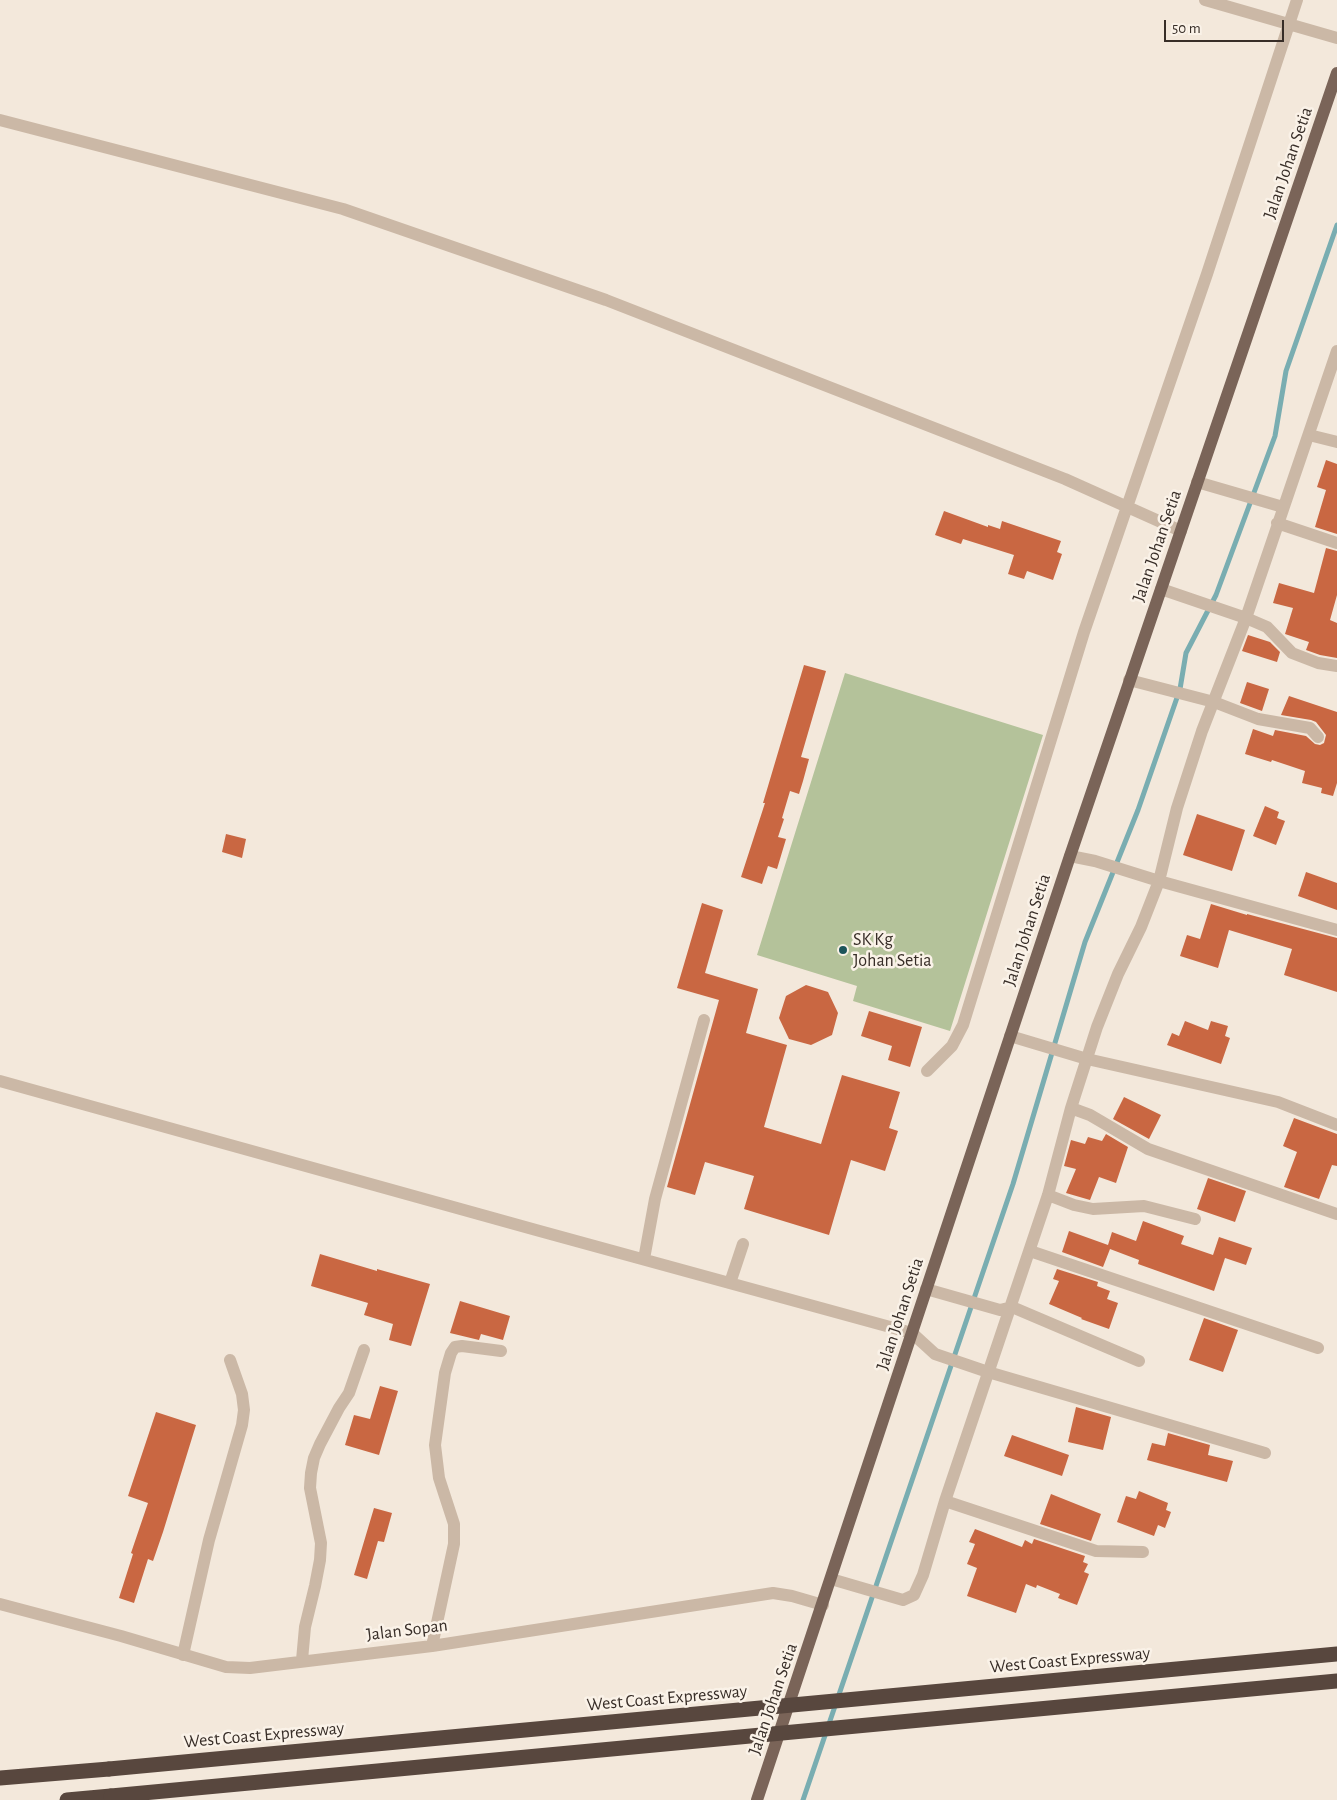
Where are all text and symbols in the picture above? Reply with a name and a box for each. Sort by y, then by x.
scale bar [1167,10,1287,42]
text: 50 m [1172,21,1201,36]
street label: Jalan Johan Setia [1259,104,1317,222]
street label: Jalan Johan Setia [1128,487,1186,605]
street label: Jalan Johan Setia [999,871,1055,989]
place label: SK Kg Johan Setia [853,929,932,972]
marker: SK Kg Johan Setia [837,944,849,956]
street label: Jalan Johan Setia [872,1255,928,1373]
street label: Jalan Sopan [365,1614,449,1646]
street label: Jalan Johan Setia [744,1640,802,1758]
street label: West Coast Expressway [989,1642,1151,1678]
street label: West Coast Expressway [586,1680,748,1716]
street label: West Coast Expressway [183,1717,345,1753]

